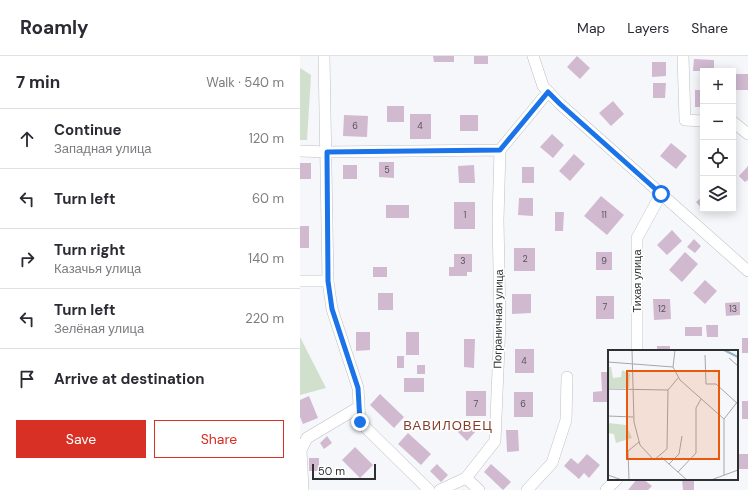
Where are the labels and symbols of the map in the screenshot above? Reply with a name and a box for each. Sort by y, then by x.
house number: 6 [352,120,358,132]
house number: 4 [417,120,423,132]
house number: 5 [384,164,390,176]
route start [652,185,670,203]
house number: 1 [464,209,467,221]
house number: 11 [601,209,607,221]
street label: Тихая улица [630,249,644,313]
house number: 2 [522,253,528,265]
house number: 3 [460,255,466,267]
house number: 9 [601,255,607,267]
street label: Пограничная улица [490,268,506,369]
house number: 7 [603,301,608,313]
house number: 12 [658,303,666,315]
house number: 13 [729,303,737,315]
inset map [608,350,738,480]
house number: 4 [521,355,527,367]
house number: 7 [474,398,479,410]
house number: 6 [520,398,526,410]
route end [351,413,369,431]
district label: ВАВИЛОВЕЦ [403,417,493,434]
scale bar [312,462,376,481]

